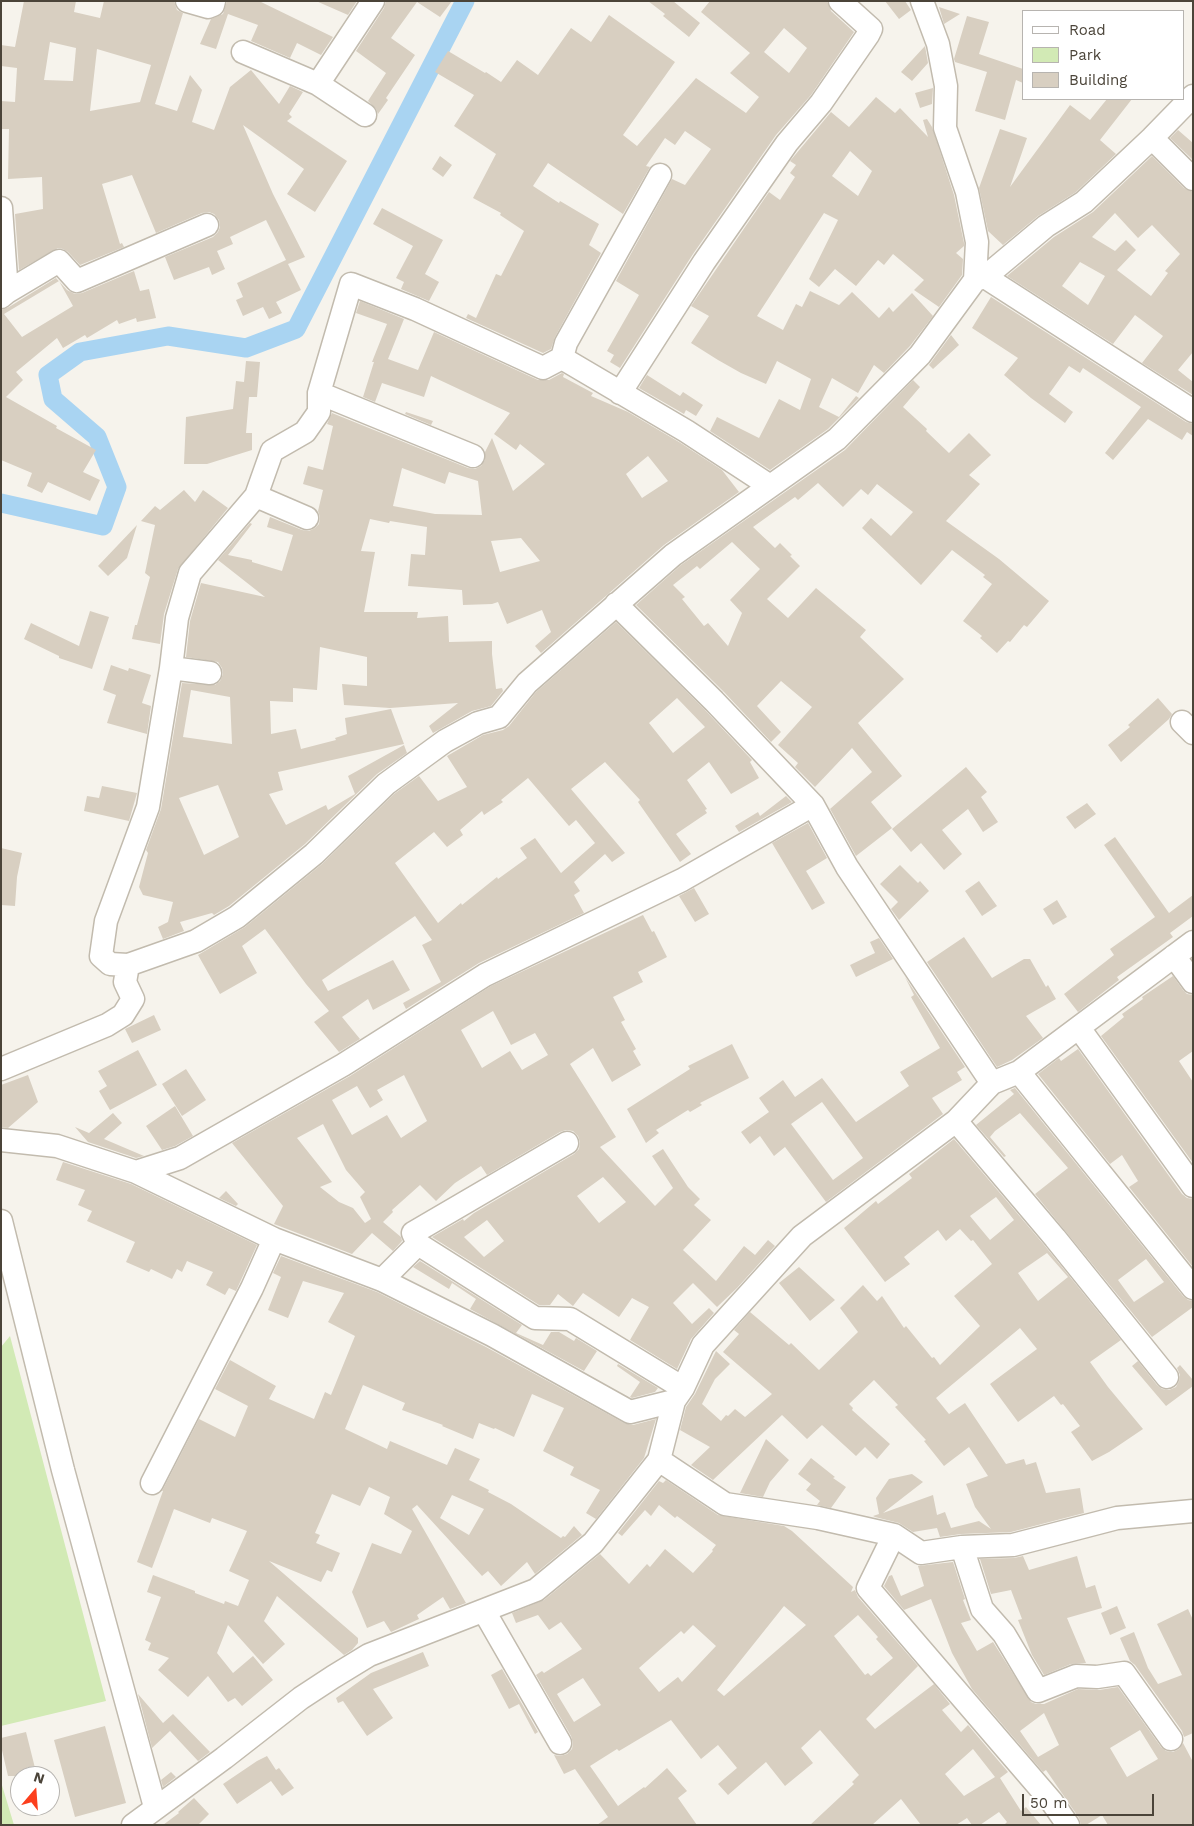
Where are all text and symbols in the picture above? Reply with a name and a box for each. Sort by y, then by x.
legend [1022,10,1184,100]
text: Road [1069,21,1106,39]
text: Park [1069,46,1101,64]
text: Building [1069,71,1127,89]
north arrow [10,1766,60,1816]
text: N [32,1768,47,1787]
scale bar [1024,1784,1156,1816]
text: 50 m [1030,1794,1067,1812]

